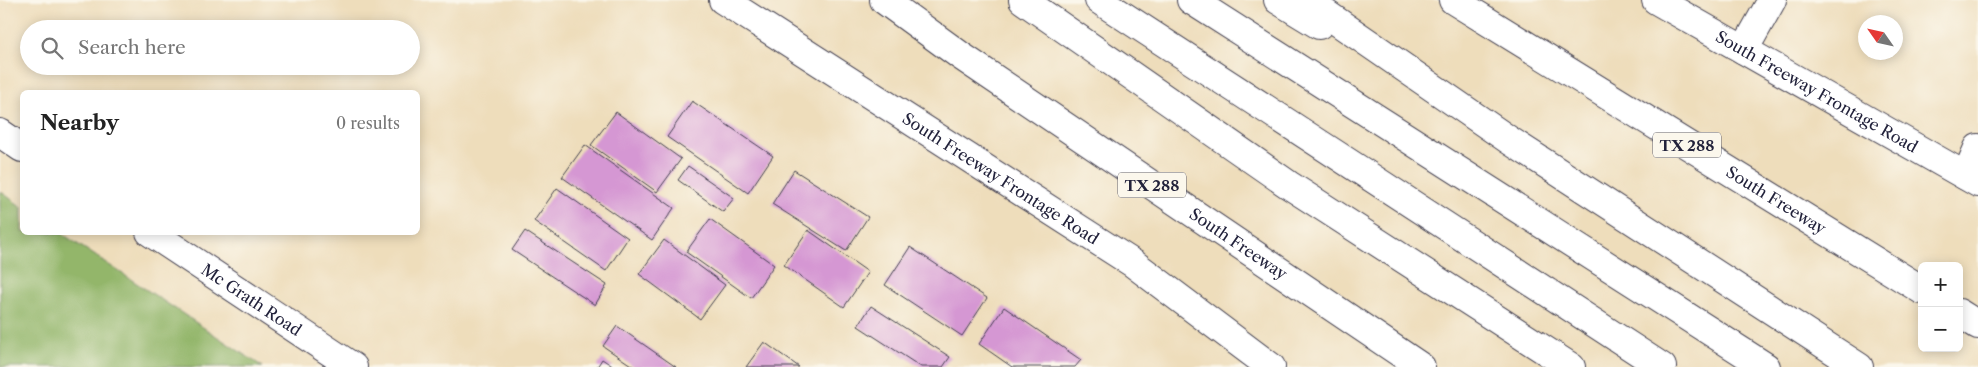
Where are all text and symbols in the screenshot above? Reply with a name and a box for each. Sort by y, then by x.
north arrow [1858,15,1903,60]
search box [20,20,420,75]
street label: South Freeway Frontage Road [1712,26,1922,157]
icon: search [38,34,66,62]
text: Search here [78,36,186,59]
street label: South Freeway Frontage Road [899,108,1103,249]
text: Nearby [40,110,119,135]
text: 0 results [336,113,400,133]
road number: TX 288 [1653,132,1721,158]
street label: South Freeway [1723,161,1831,239]
road number: TX 288 [1118,172,1186,198]
street label: South Freeway [1186,203,1292,284]
street label: Mc Grath Road [198,259,306,340]
map controls [1918,262,1963,352]
button: + [1918,262,1963,307]
button: − [1918,307,1963,352]

